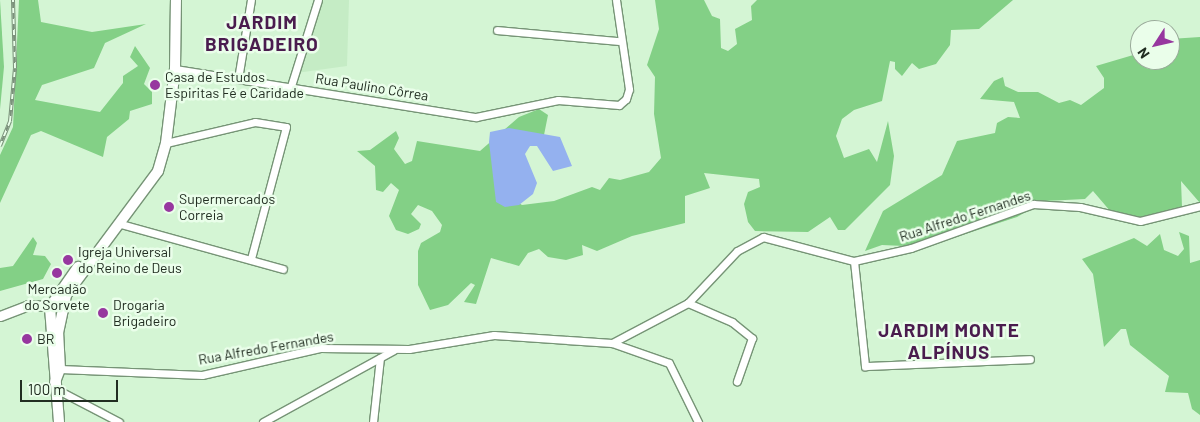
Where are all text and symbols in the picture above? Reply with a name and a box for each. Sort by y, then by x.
district label: JARDIM BRIGADEIRO [204,11,320,55]
north arrow [1130,20,1180,70]
text: N [1133,45,1153,62]
place label: Casa de Estudos Espiritas Fé e Caridade [165,69,304,102]
street label: Rua Paulino Côrrea [314,70,430,104]
marker: Casa de Estudos Espiritas Fé e Caridade [149,79,161,91]
street label: Rua Alfredo Fernandes [897,187,1033,245]
place label: Supermercados Correia [179,191,275,223]
marker: Supermercados Correia [163,201,175,213]
place label: Igreja Universal do Reino de Deus [78,244,182,276]
marker: Igreja Universal do Reino de Deus [62,254,74,266]
marker: Mercadão do Sorvete [51,267,63,279]
place label: Mercadão do Sorvete [24,281,90,314]
place label: Drogaria Brigadeiro [113,297,176,330]
marker: Drogaria Brigadeiro [97,307,109,319]
district label: JARDIM MONTE ALPÍNUS [877,319,1021,363]
street label: Rua Alfredo Fernandes [197,328,335,368]
place label: BR [37,331,54,347]
marker: BR [21,333,33,345]
scale bar [22,370,120,402]
text: 100 m [28,380,66,398]

